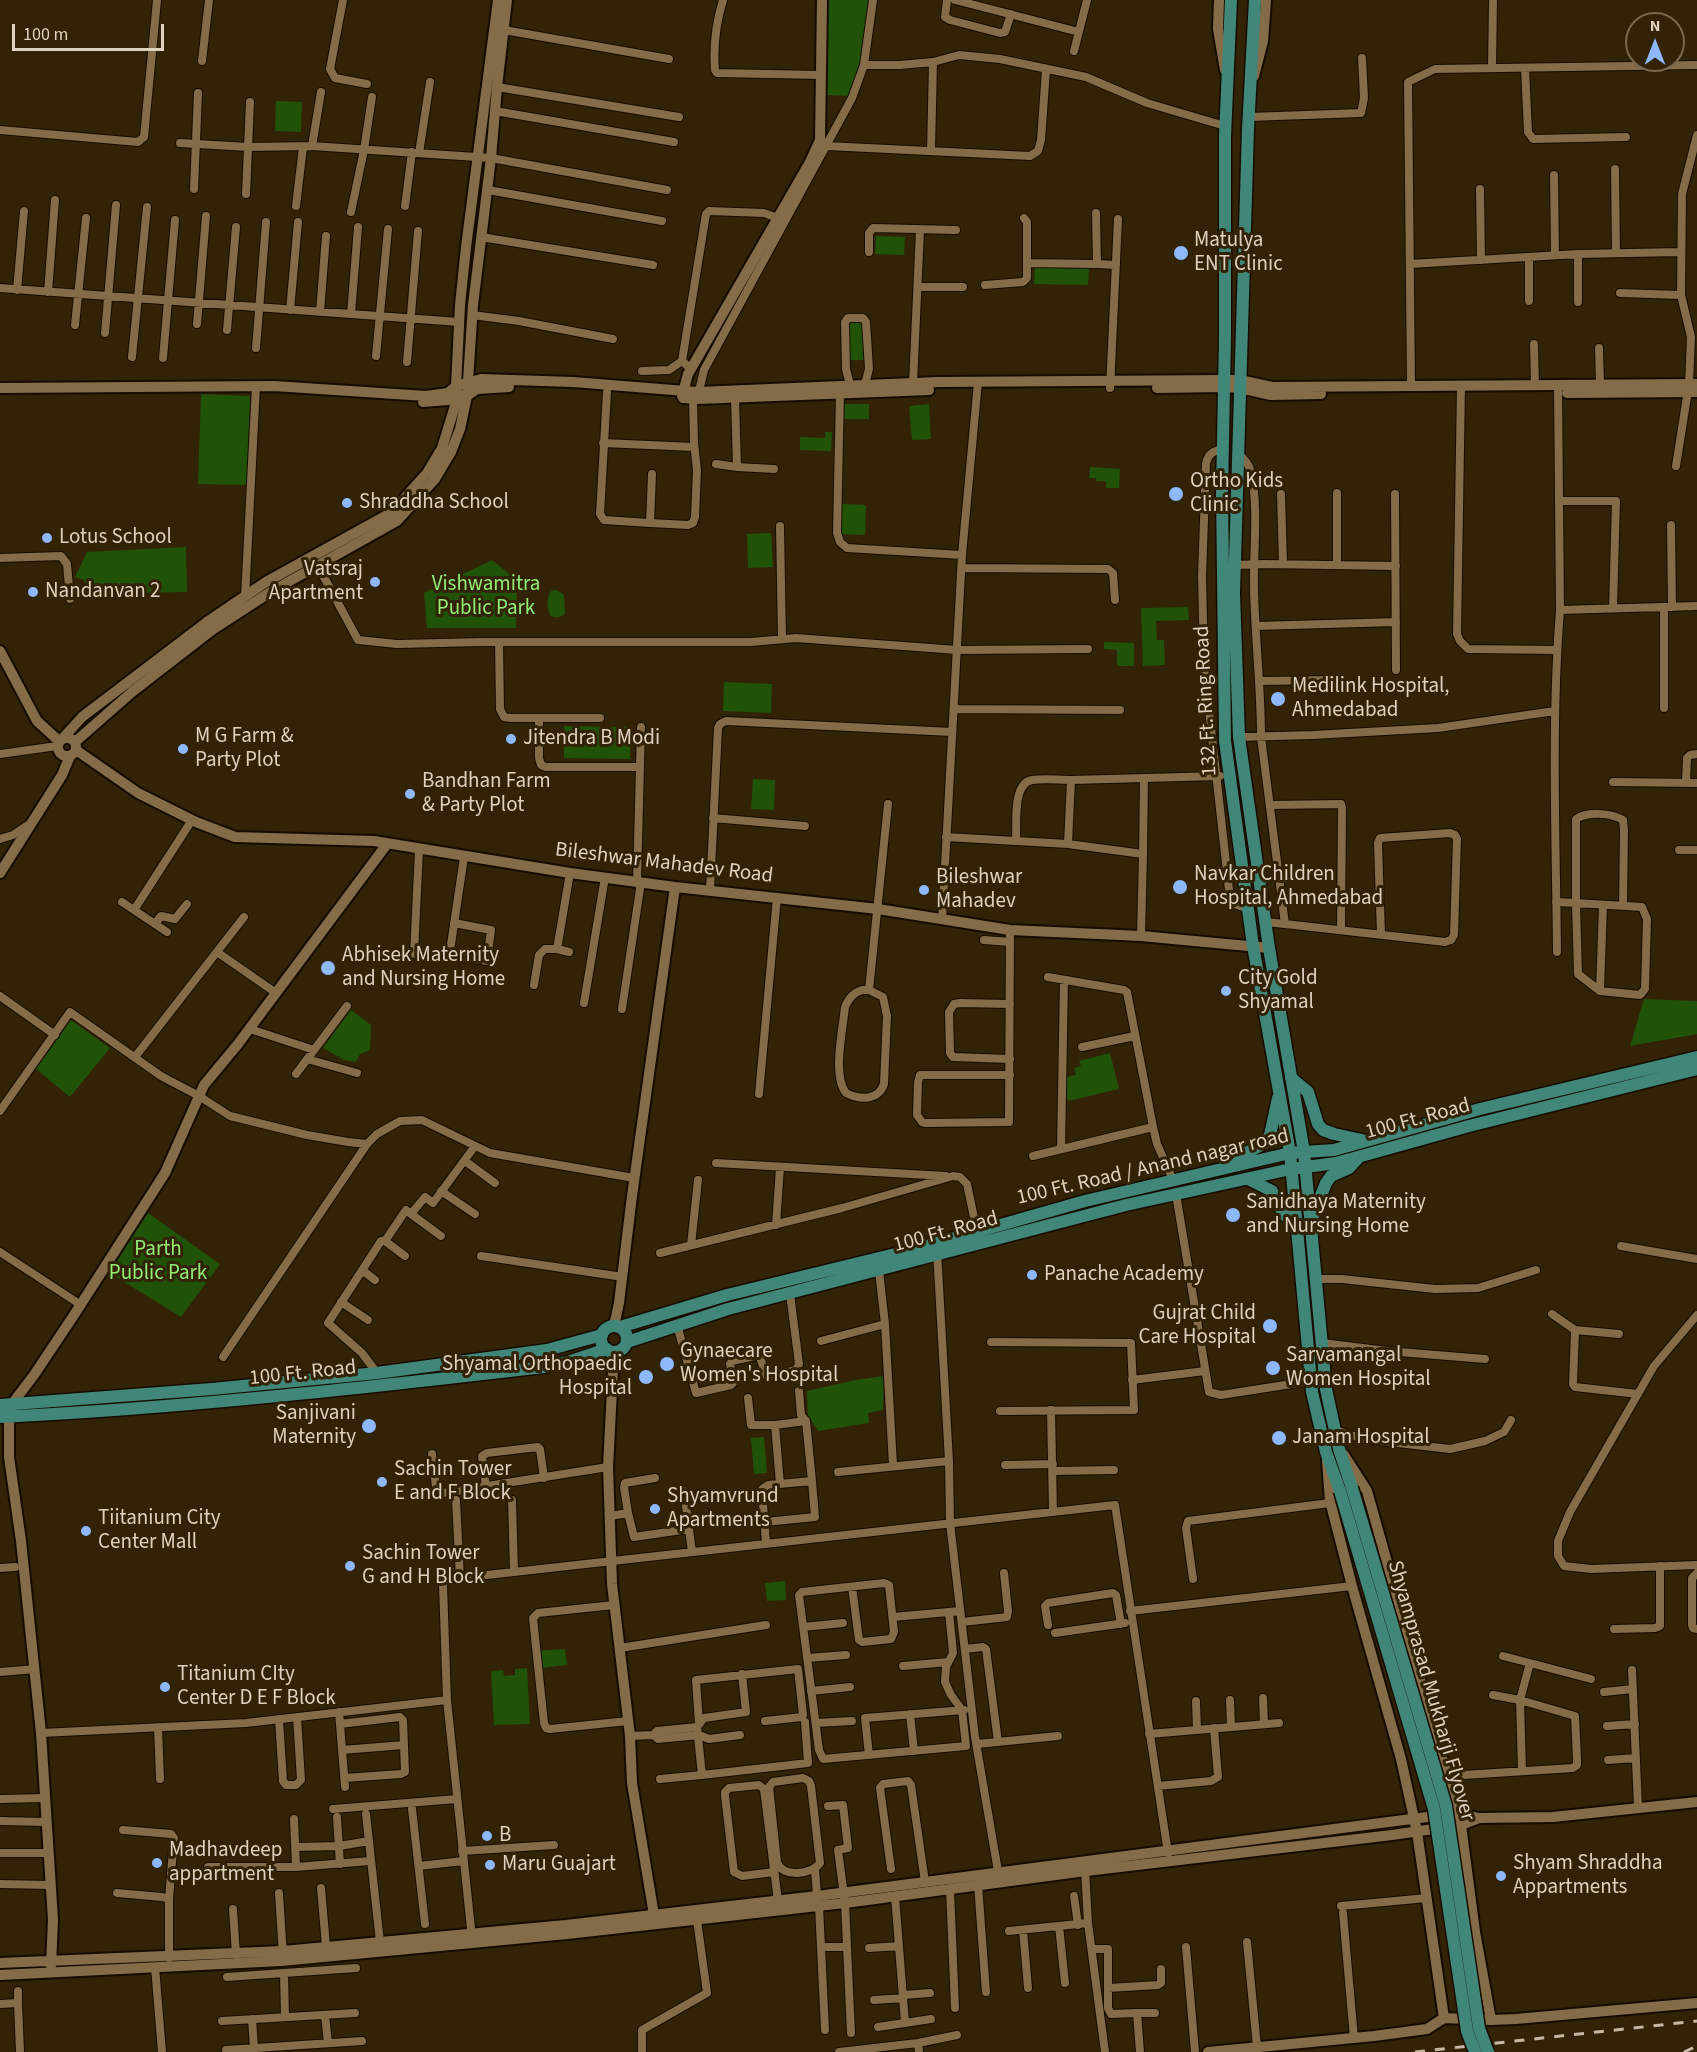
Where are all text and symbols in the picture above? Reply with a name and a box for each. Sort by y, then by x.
scale bar [15,12,166,50]
north arrow [1625,12,1685,72]
text: N [1650,15,1660,37]
text: 100 m [23,22,68,47]
place label: Matulya ENT Clinic [1194,228,1283,278]
marker: Matulya ENT Clinic [1172,244,1190,262]
place label: Ortho Kids Clinic [1190,469,1283,519]
marker: Ortho Kids Clinic [1167,485,1185,503]
place label: Shraddha School [359,490,509,516]
marker: Shraddha School [340,496,354,510]
place label: Lotus School [59,525,172,551]
marker: Lotus School [40,531,54,545]
place label: Vatsraj Apartment [269,557,363,607]
park label: Vishwamitra Public Park [432,572,540,622]
marker: Vatsraj Apartment [368,575,382,589]
place label: Nandanvan 2 [45,579,160,605]
marker: Nandanvan 2 [26,585,40,599]
street label: 132 Ft. Ring Road [1190,625,1224,777]
place label: Medilink Hospital, Ahmedabad [1292,674,1450,724]
marker: Medilink Hospital, Ahmedabad [1269,690,1287,708]
place label: M G Farm & Party Plot [195,724,294,774]
place label: Jitendra B Modi [523,726,660,752]
marker: Jitendra B Modi [504,732,518,746]
marker: M G Farm & Party Plot [176,742,190,756]
place label: Bandhan Farm & Party Plot [422,769,551,819]
marker: Bandhan Farm & Party Plot [403,787,417,801]
street label: Bileshwar Mahadev Road [553,838,775,890]
place label: Navkar Children Hospital, Ahmedabad [1194,862,1383,912]
place label: Bileshwar Mahadev [936,865,1022,915]
marker: Navkar Children Hospital, Ahmedabad [1171,878,1189,896]
marker: Bileshwar Mahadev [917,883,931,897]
place label: Abhisek Maternity and Nursing Home [342,943,505,993]
marker: Abhisek Maternity and Nursing Home [319,959,337,977]
place label: City Gold Shyamal [1238,966,1318,1016]
marker: City Gold Shyamal [1219,984,1233,998]
street label: 100 Ft. Road [1363,1094,1473,1146]
street label: 100 Ft. Road / Anand nagar road [1014,1124,1292,1212]
place label: Sanidhaya Maternity and Nursing Home [1246,1190,1426,1240]
marker: Sanidhaya Maternity and Nursing Home [1224,1206,1242,1224]
street label: 100 Ft. Road [891,1207,1001,1259]
park label: Parth Public Park [109,1237,207,1287]
place label: Panache Academy [1044,1262,1204,1288]
marker: Panache Academy [1025,1268,1039,1282]
place label: Gujrat Child Care Hospital [1138,1301,1256,1351]
marker: Gujrat Child Care Hospital [1261,1317,1279,1335]
place label: Gynaecare Women's Hospital [680,1339,838,1389]
place label: Sarvamangal Women Hospital [1286,1343,1431,1393]
place label: Shyamal Orthopaedic Hospital [442,1352,632,1402]
marker: Gynaecare Women's Hospital [658,1355,676,1373]
street label: 100 Ft. Road [248,1356,358,1392]
marker: Sarvamangal Women Hospital [1264,1359,1282,1377]
marker: Shyamal Orthopaedic Hospital [637,1368,655,1386]
place label: Sanjivani Maternity [272,1401,356,1451]
marker: Sanjivani Maternity [360,1417,378,1435]
place label: Janam Hospital [1292,1425,1430,1451]
marker: Janam Hospital [1270,1429,1288,1447]
place label: Sachin Tower E and F Block [394,1457,512,1507]
marker: Sachin Tower E and F Block [375,1475,389,1489]
place label: Shyamvrund Apartments [667,1484,779,1534]
marker: Shyamvrund Apartments [648,1502,662,1516]
place label: Tiitanium City Center Mall [98,1506,221,1556]
marker: Tiitanium City Center Mall [79,1524,93,1538]
place label: Sachin Tower G and H Block [362,1541,484,1591]
street label: Shyamprasad Mukharji Flyover [1381,1558,1479,1824]
marker: Sachin Tower G and H Block [343,1559,357,1573]
place label: Titanium CIty Center D E F Block [177,1662,336,1712]
marker: Titanium CIty Center D E F Block [158,1680,172,1694]
place label: B [499,1823,511,1849]
marker: B [480,1829,494,1843]
place label: Madhavdeep appartment [169,1838,282,1888]
place label: Shyam Shraddha Appartments [1513,1851,1663,1901]
place label: Maru Guajart [502,1852,616,1878]
marker: Madhavdeep appartment [150,1856,164,1870]
marker: Maru Guajart [483,1858,497,1872]
marker: Shyam Shraddha Appartments [1494,1869,1508,1883]

